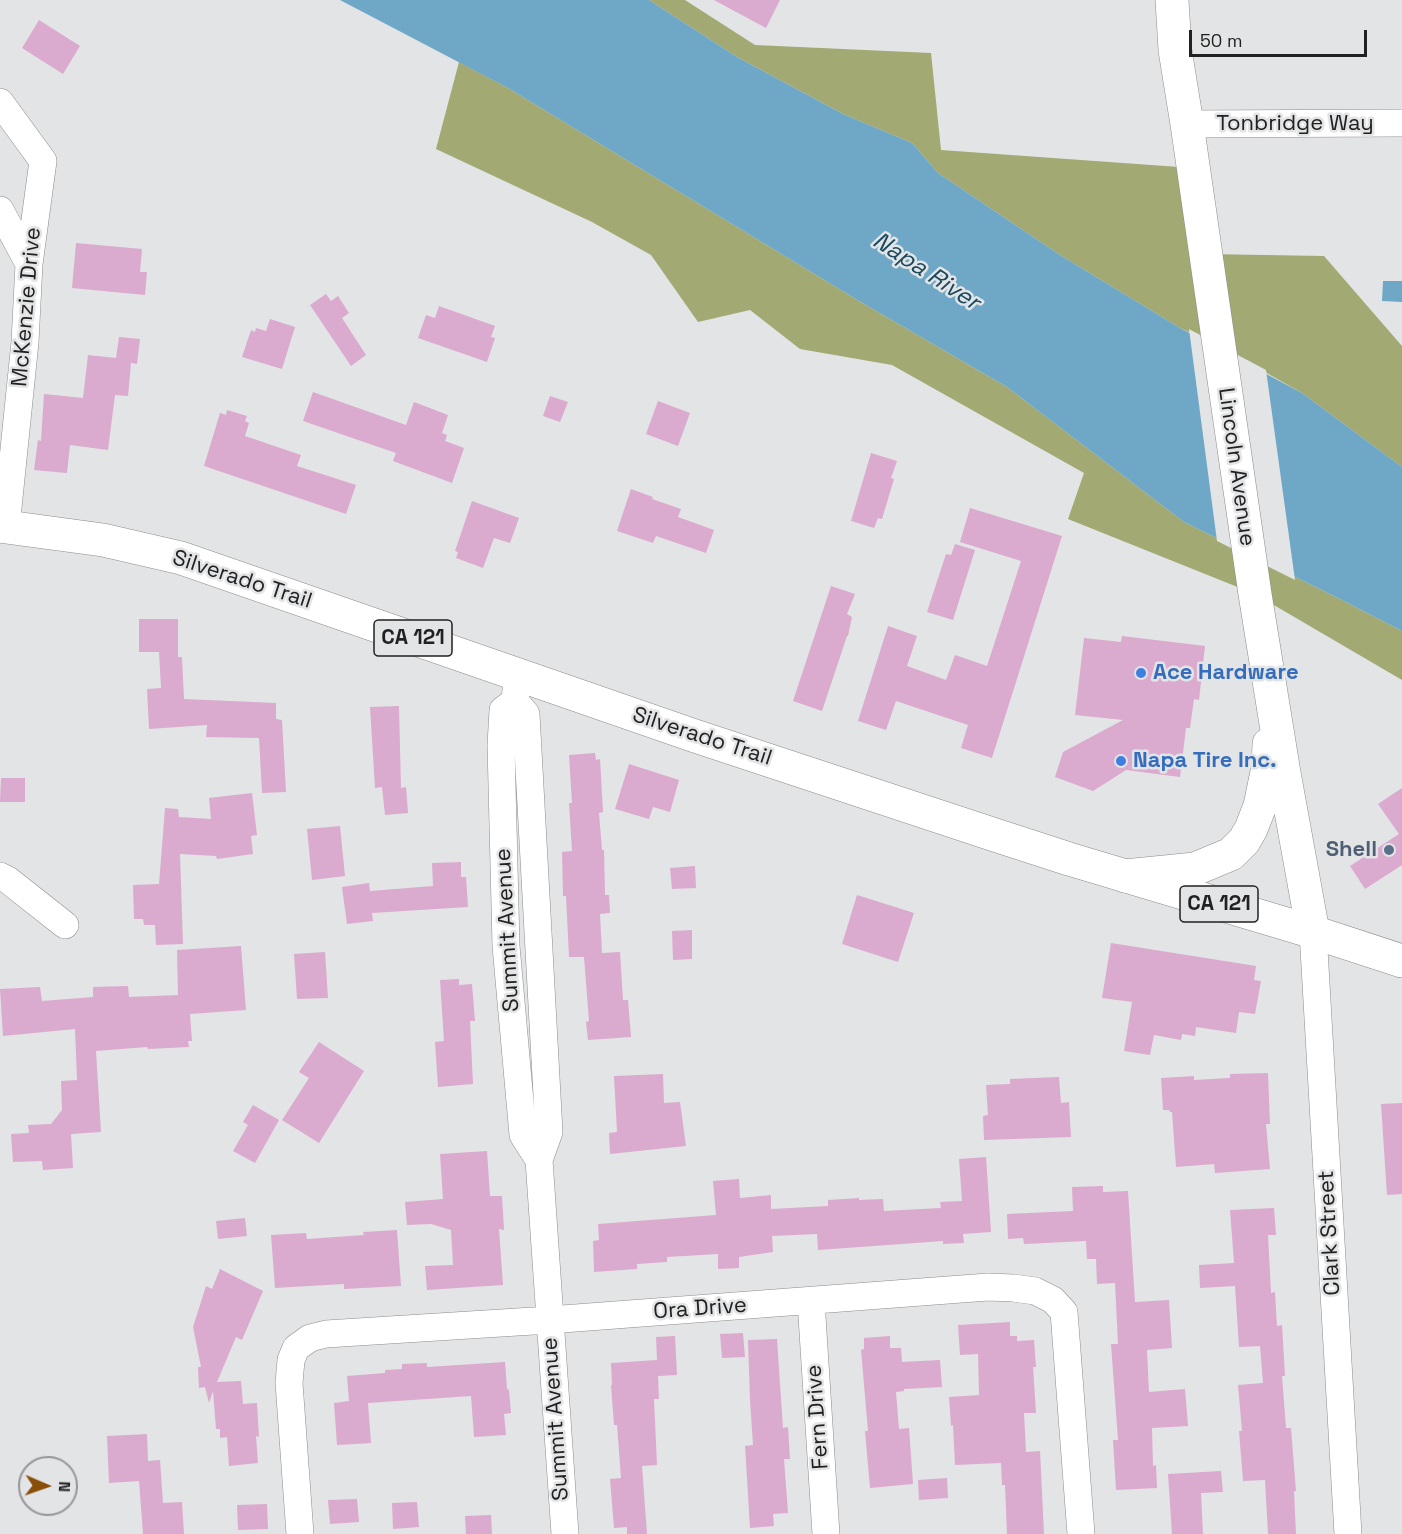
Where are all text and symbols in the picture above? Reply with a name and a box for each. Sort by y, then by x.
scale bar [1192,18,1370,56]
text: 50 m [1200,29,1242,52]
street label: Tonbridge Way [1216,111,1374,137]
street label: McKenzie Drive [7,226,47,388]
water label: Napa River [867,227,985,317]
street label: Lincoln Avenue [1212,386,1260,548]
street label: Silverado Trail [169,545,315,615]
road number: CA 121 [374,620,452,656]
place label: Ace Hardware [1153,660,1299,686]
marker: Ace Hardware [1134,666,1148,680]
street label: Silverado Trail [629,702,775,772]
place label: Napa Tire Inc. [1133,748,1277,774]
marker: Napa Tire Inc. [1114,754,1128,768]
place label: Shell [1326,837,1377,863]
marker: Shell [1382,843,1396,857]
street label: Summit Avenue [491,848,525,1012]
road number: CA 121 [1180,886,1258,922]
street label: Clark Street [1314,1170,1346,1296]
street label: Ora Drive [652,1293,748,1325]
street label: Summit Avenue [537,1336,575,1502]
street label: Fern Drive [801,1364,835,1470]
north arrow [18,1456,78,1516]
text: N [54,1481,75,1492]

